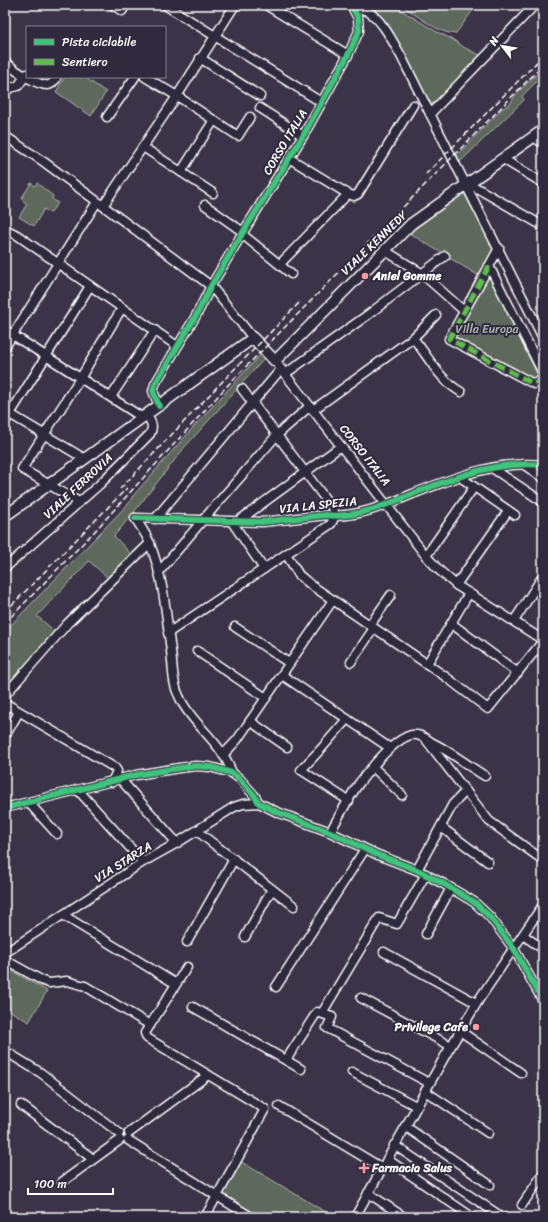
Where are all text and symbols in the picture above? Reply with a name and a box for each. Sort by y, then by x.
legend [26,26,166,78]
north arrow [482,26,522,66]
text: Pista ciclabile [62,31,136,53]
text: N [483,33,504,50]
text: Sentiero [62,51,108,73]
street label: CORSO ITALIA [257,105,314,179]
street label: VIALE KENNEDY [335,204,414,281]
place label: Aniel Gomme [372,265,442,287]
marker: Aniel Gomme [360,271,370,281]
park label: Villa Europa [456,318,519,340]
street label: CORSO ITALIA [334,419,396,491]
street label: VIALE FERROVIA [38,447,118,524]
street label: VIA LA SPEZIA [278,490,358,520]
street label: VIA STARZA [90,835,156,888]
place label: Privilege Cafe [395,1016,468,1038]
marker: Privilege Cafe [471,1022,481,1032]
place label: Farmacia Salus [371,1157,453,1179]
marker: Farmacia Salus [359,1163,369,1173]
scale bar [28,1170,113,1196]
text: 100 m [34,1173,67,1195]

